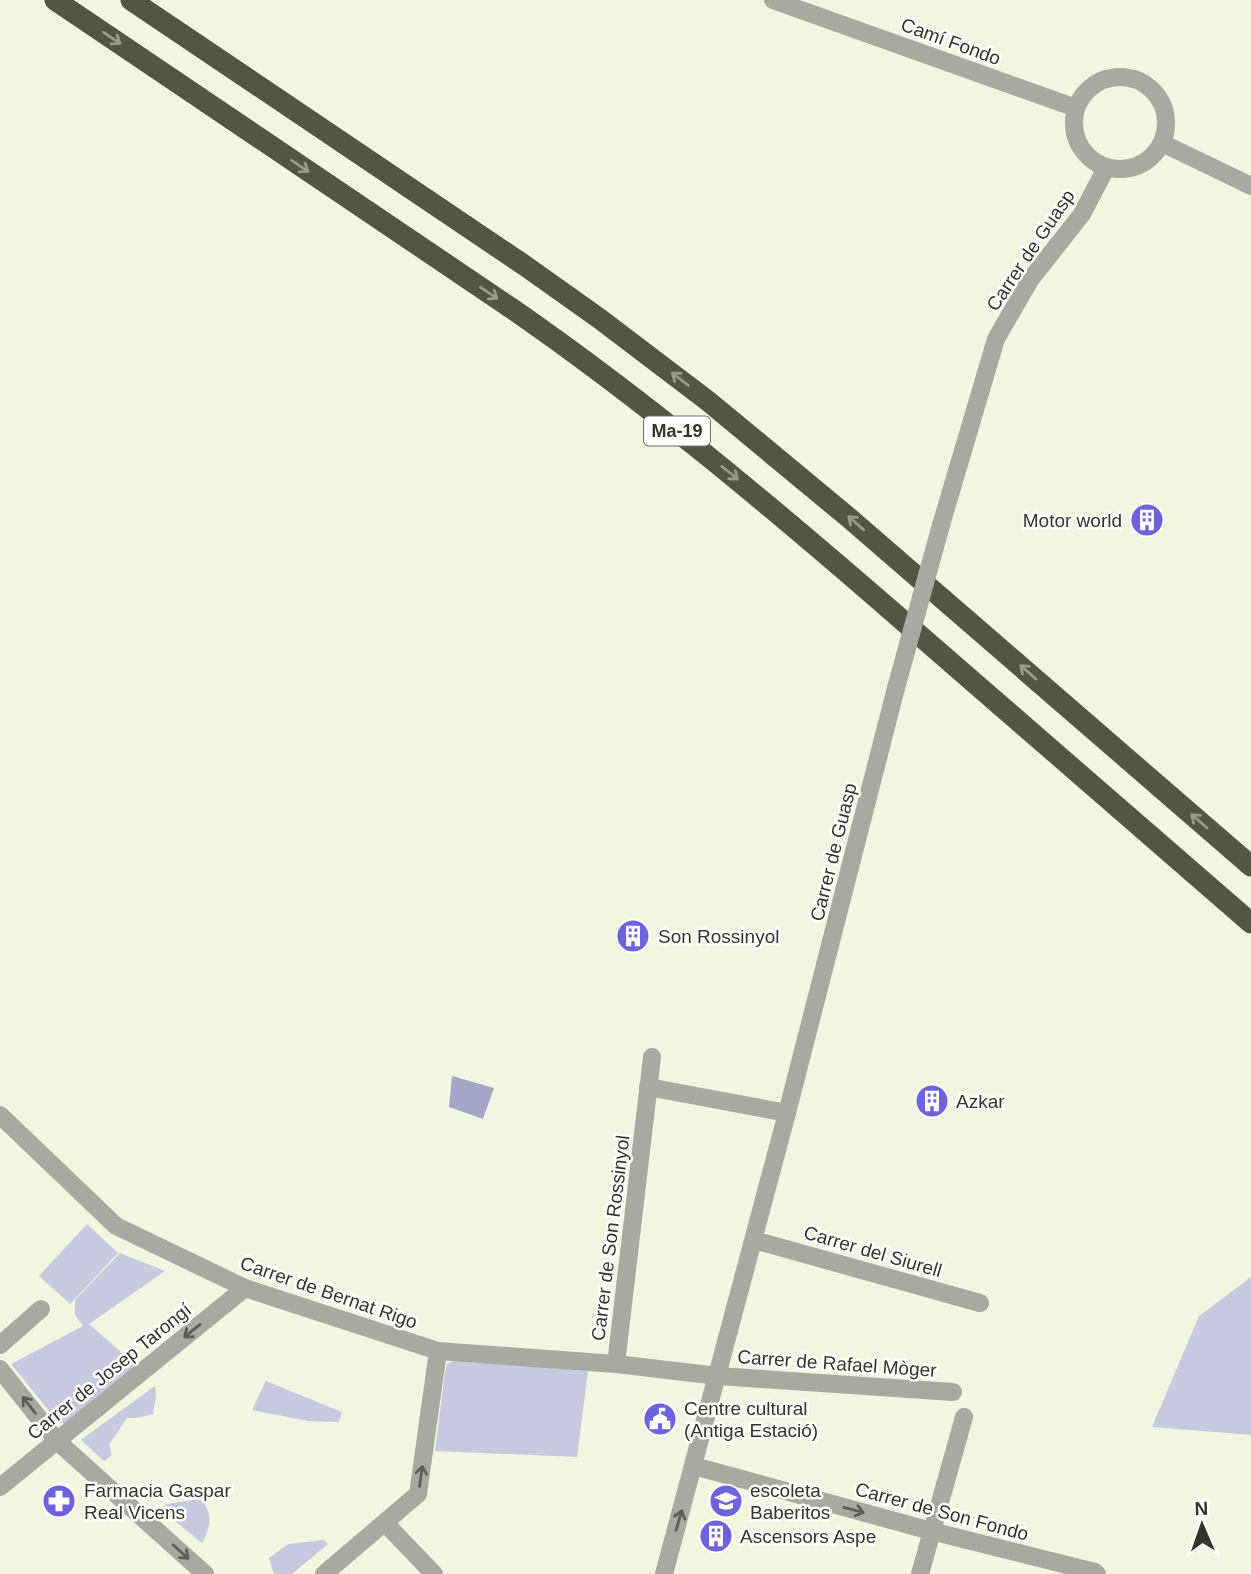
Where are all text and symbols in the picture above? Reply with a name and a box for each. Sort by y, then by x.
street label: Camí Fondo [898,14,1004,69]
one-way arrow [102,31,121,45]
one-way arrow [290,159,310,173]
street label: Carrer de Guasp [982,186,1079,315]
one-way arrow [479,286,498,300]
one-way arrow [671,372,689,387]
road number: Ma-19 [644,416,710,446]
one-way arrow [720,465,738,481]
building icon: Motor world [1128,501,1166,539]
place label: Motor world [1023,510,1122,531]
one-way arrow [847,515,865,531]
one-way arrow [1019,664,1037,680]
street label: Carrer de Guasp [806,781,861,923]
one-way arrow [1191,813,1209,829]
building icon: Son Rossinyol [614,917,652,955]
place label: Son Rossinyol [658,926,779,947]
building icon: Azkar [913,1082,951,1120]
place label: Azkar [956,1091,1005,1112]
street label: Carrer de Son Rossinyol [587,1134,634,1342]
street label: Carrer del Siurell [801,1222,944,1281]
street label: Carrer de Bernat Rigo [238,1252,420,1333]
street label: Carrer de Josep Tarongí [23,1298,196,1444]
one-way arrow [184,1323,202,1338]
street label: Carrer de Rafael Mòger [737,1346,938,1381]
one-way arrow [21,1396,36,1414]
place label: Centre cultural (Antiga Estació) [684,1398,818,1441]
public building icon: Centre cultural (Antiga Estació) [641,1400,679,1438]
one-way arrow [414,1465,427,1488]
street label: Carrer de Son Fondo [853,1478,1031,1545]
place label: Farmacia Gaspar Real Vicens [84,1480,231,1523]
place label: escoleta Baberitos [750,1480,830,1523]
pharmacy icon: Farmacia Gaspar Real Vicens [40,1482,78,1520]
school or university icon: escoleta Baberitos [707,1482,745,1520]
north arrow [1167,1490,1237,1560]
text: N [1194,1498,1209,1519]
one-way arrow [843,1504,865,1517]
one-way arrow [673,1509,686,1532]
building icon: Ascensors Aspe [697,1517,735,1555]
place label: Ascensors Aspe [740,1526,876,1547]
one-way arrow [172,1544,190,1560]

